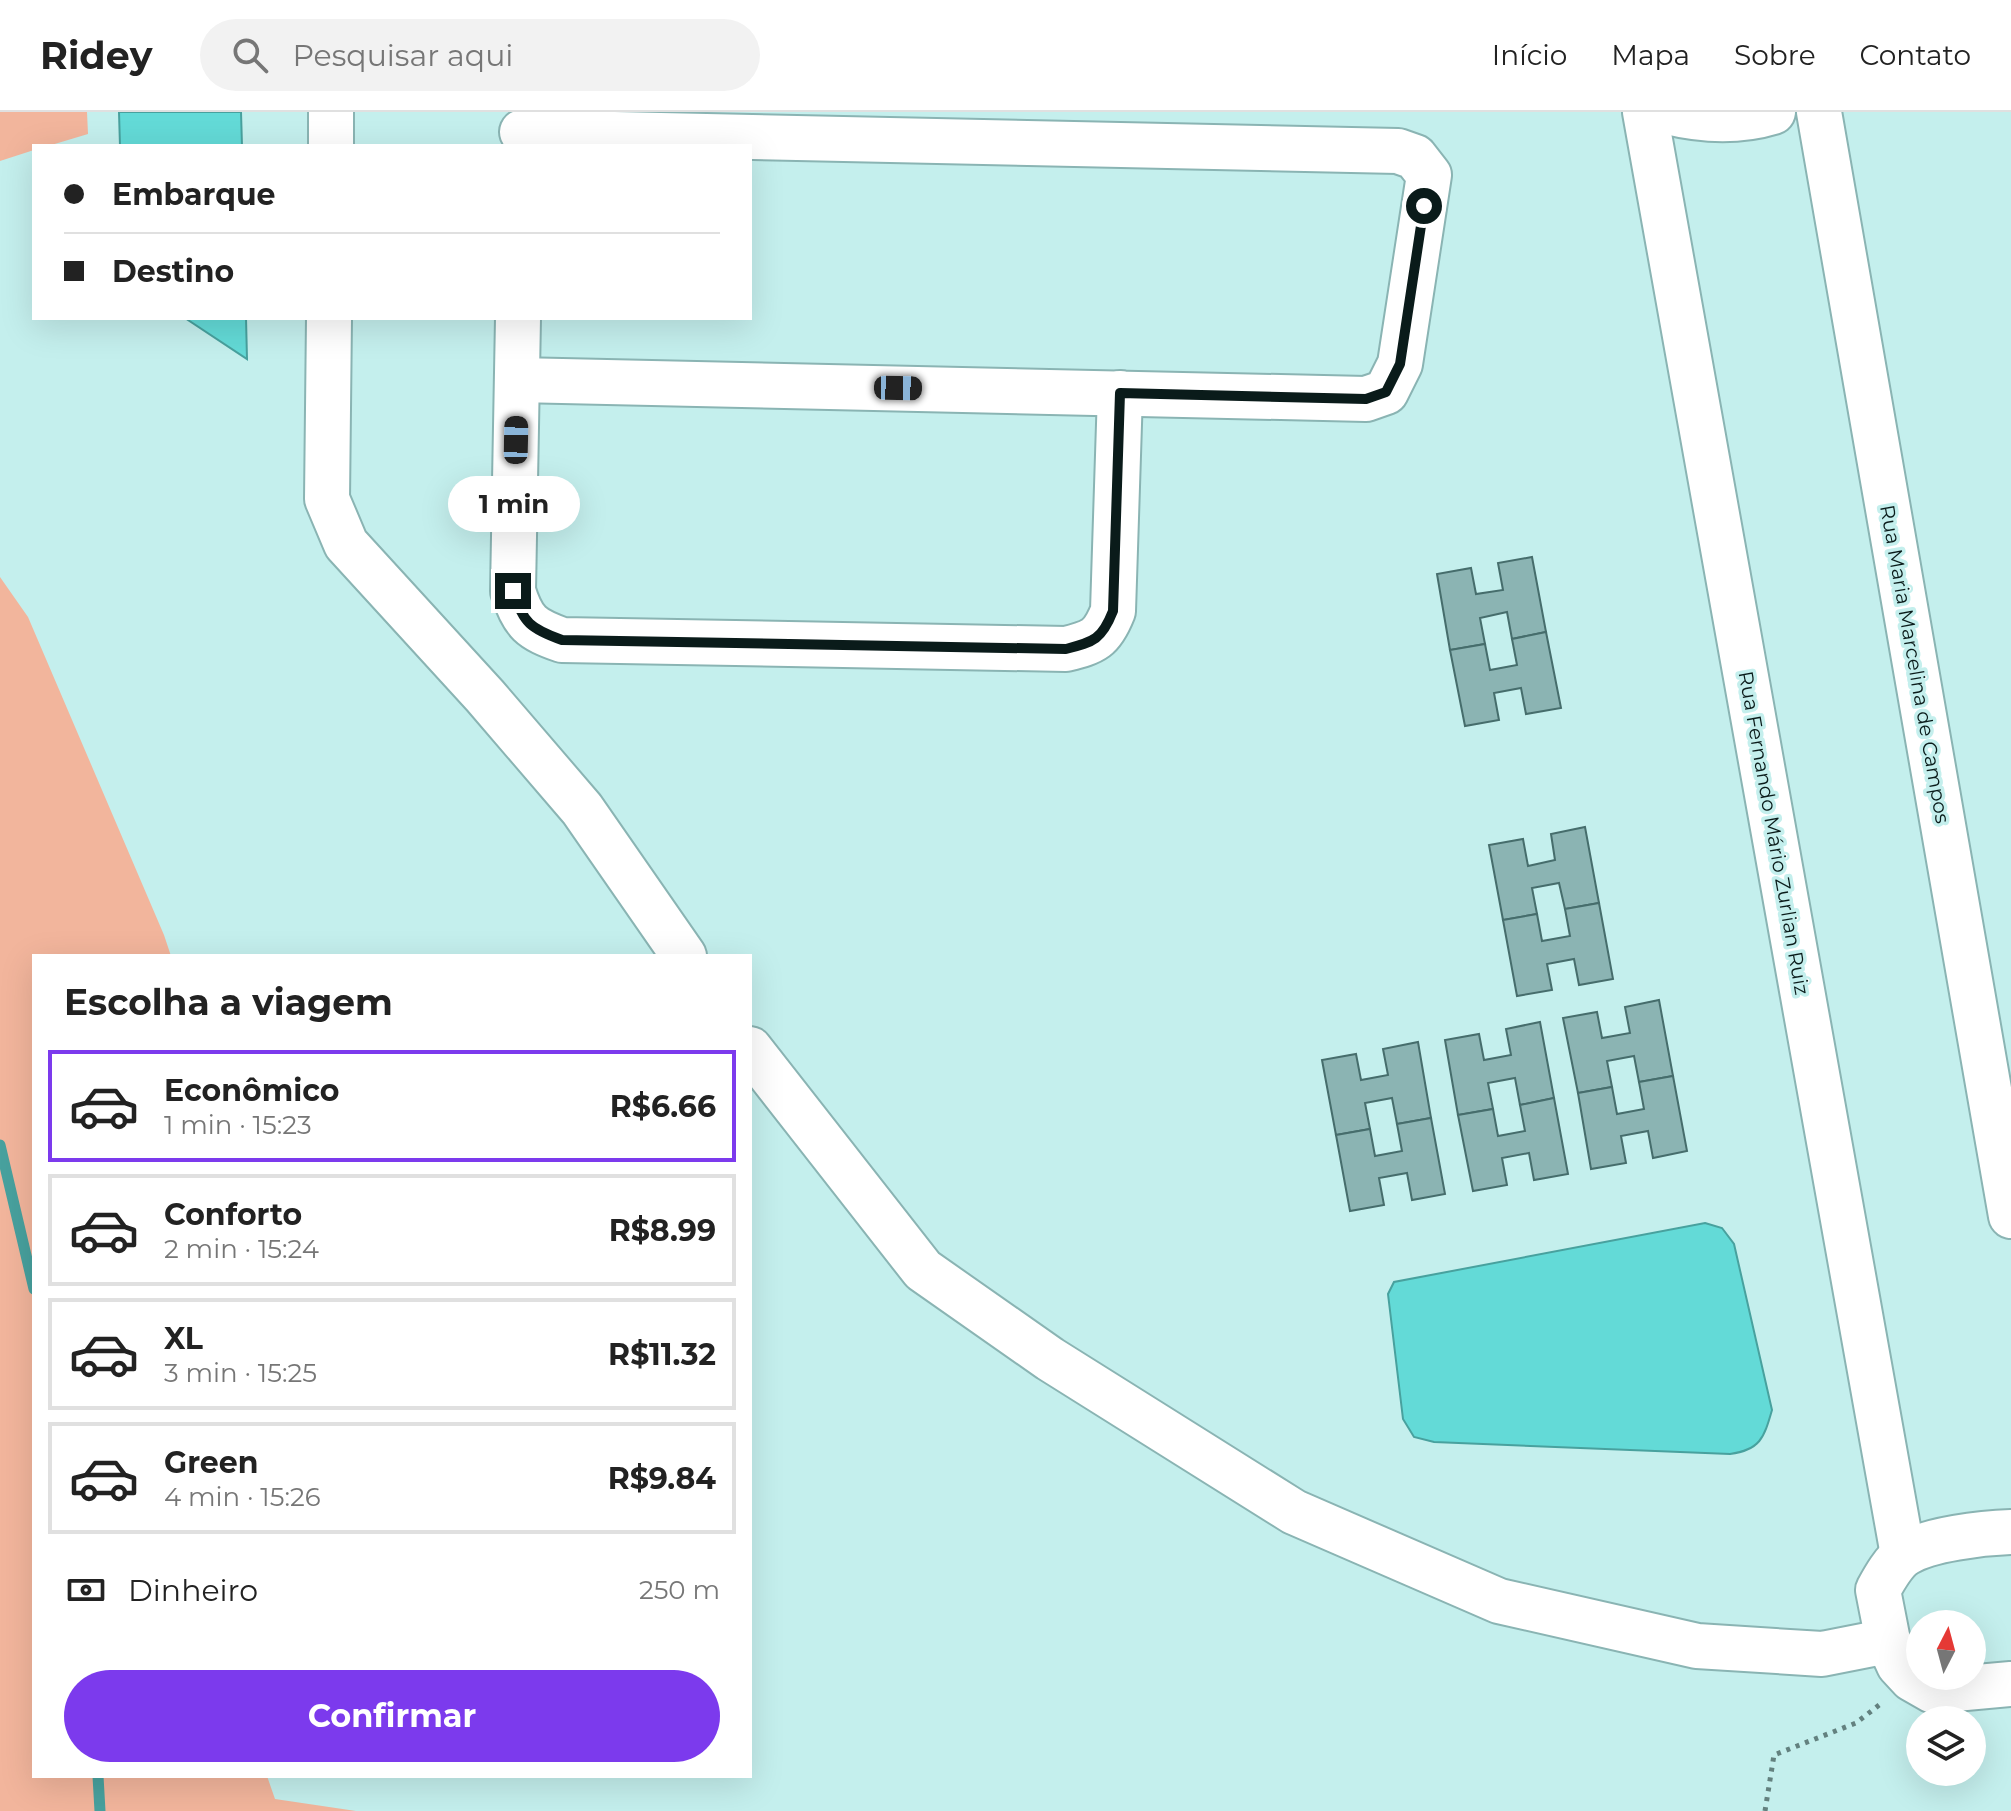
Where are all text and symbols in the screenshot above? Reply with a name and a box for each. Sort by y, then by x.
search box [200,19,760,91]
text: Ridey [40,32,152,79]
icon: search [228,33,272,77]
text: Pesquisar aqui [292,37,513,74]
text: Início [1492,38,1567,72]
text: Mapa [1611,38,1690,72]
text: Sobre [1734,38,1816,72]
text: Contato [1860,38,1971,72]
text: Embarque [112,176,275,213]
route start [1406,188,1442,224]
text: Destino [112,253,234,290]
car [874,376,922,400]
car [504,416,528,464]
callout: 1 min [447,475,579,531]
text: 1 min [479,488,549,520]
street label: Rua Maria Marcelina de Campos [1875,503,1955,825]
route end [495,573,531,609]
street label: Rua Fernando Mário Zurlian Ruiz [1734,669,1814,997]
text: Escolha a viagem [64,980,393,1024]
icon: car [68,1070,140,1142]
text: Econômico [164,1072,339,1109]
text: R$6.66 [610,1088,716,1125]
text: 1 min · 15:23 [164,1109,312,1141]
icon: car [68,1194,140,1266]
text: Conforto [164,1196,302,1233]
text: R$8.99 [609,1212,716,1249]
text: 2 min · 15:24 [164,1233,319,1265]
icon: car [68,1318,140,1390]
text: XL [164,1320,203,1357]
text: R$11.32 [608,1336,716,1373]
text: 3 min · 15:25 [164,1357,317,1389]
icon: car [68,1442,140,1514]
text: Green [164,1444,258,1481]
text: R$9.84 [608,1460,716,1497]
text: 4 min · 15:26 [164,1481,321,1513]
icon: cash [64,1568,108,1612]
text: Dinheiro [128,1572,258,1609]
text: 250 m [639,1574,720,1606]
north arrow [1906,1610,1986,1690]
map controls [1906,1610,1986,1786]
button: Confirmar [64,1670,720,1762]
button: layers [1906,1706,1986,1786]

